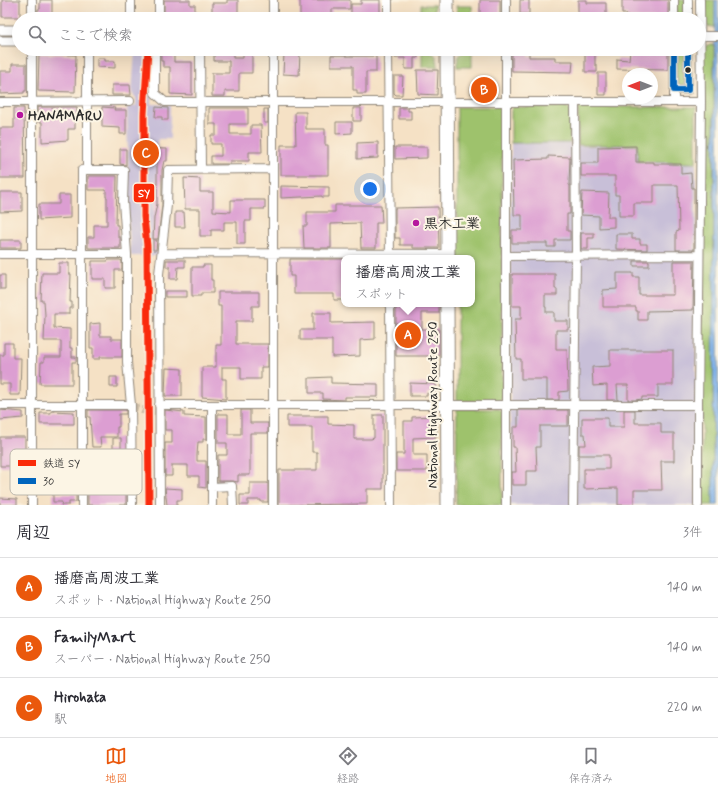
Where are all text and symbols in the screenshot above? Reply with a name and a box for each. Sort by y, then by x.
search box [12,12,706,56]
icon: search [26,23,48,45]
text: ここで検索 [58,26,133,46]
unlabelled marker [683,65,693,75]
north arrow [622,68,658,104]
pin: B [471,75,497,105]
place label: HANAMARU [28,107,102,125]
marker: HANAMARU [15,110,25,120]
pin: C [133,138,159,168]
your location [360,179,380,199]
line badge: SY [133,183,155,203]
text: SY [138,187,151,201]
place label: 黒木工業 [424,215,480,233]
marker: 黒木工業 [411,218,421,228]
popup [341,255,475,307]
text: 播磨高周波工業 [355,263,461,283]
text: スポット [355,286,408,303]
pin: A [395,320,421,350]
street label: National Highway Route 250 [424,321,442,489]
legend [10,449,142,495]
text: 鉄道 SY [43,457,80,471]
text: 30 [43,475,54,489]
text: 周辺 [16,522,50,544]
text: 3件 [683,524,702,541]
text: 播磨高周波工業 [54,569,159,589]
text: A [25,579,33,596]
text: 140 m [667,579,702,596]
text: スポット · National Highway Route 250 [54,592,271,609]
text: FamilyMart [54,628,136,648]
text: B [25,639,33,656]
text: 140 m [667,639,702,656]
text: スーパー · National Highway Route 250 [54,651,271,668]
text: Hirohata [54,688,106,708]
text: C [24,699,34,716]
text: 220 m [667,699,702,716]
text: 駅 [54,711,67,728]
tab: 地図 [105,745,127,786]
tab: 経路 [337,745,359,786]
tab: 保存済み [569,745,613,786]

